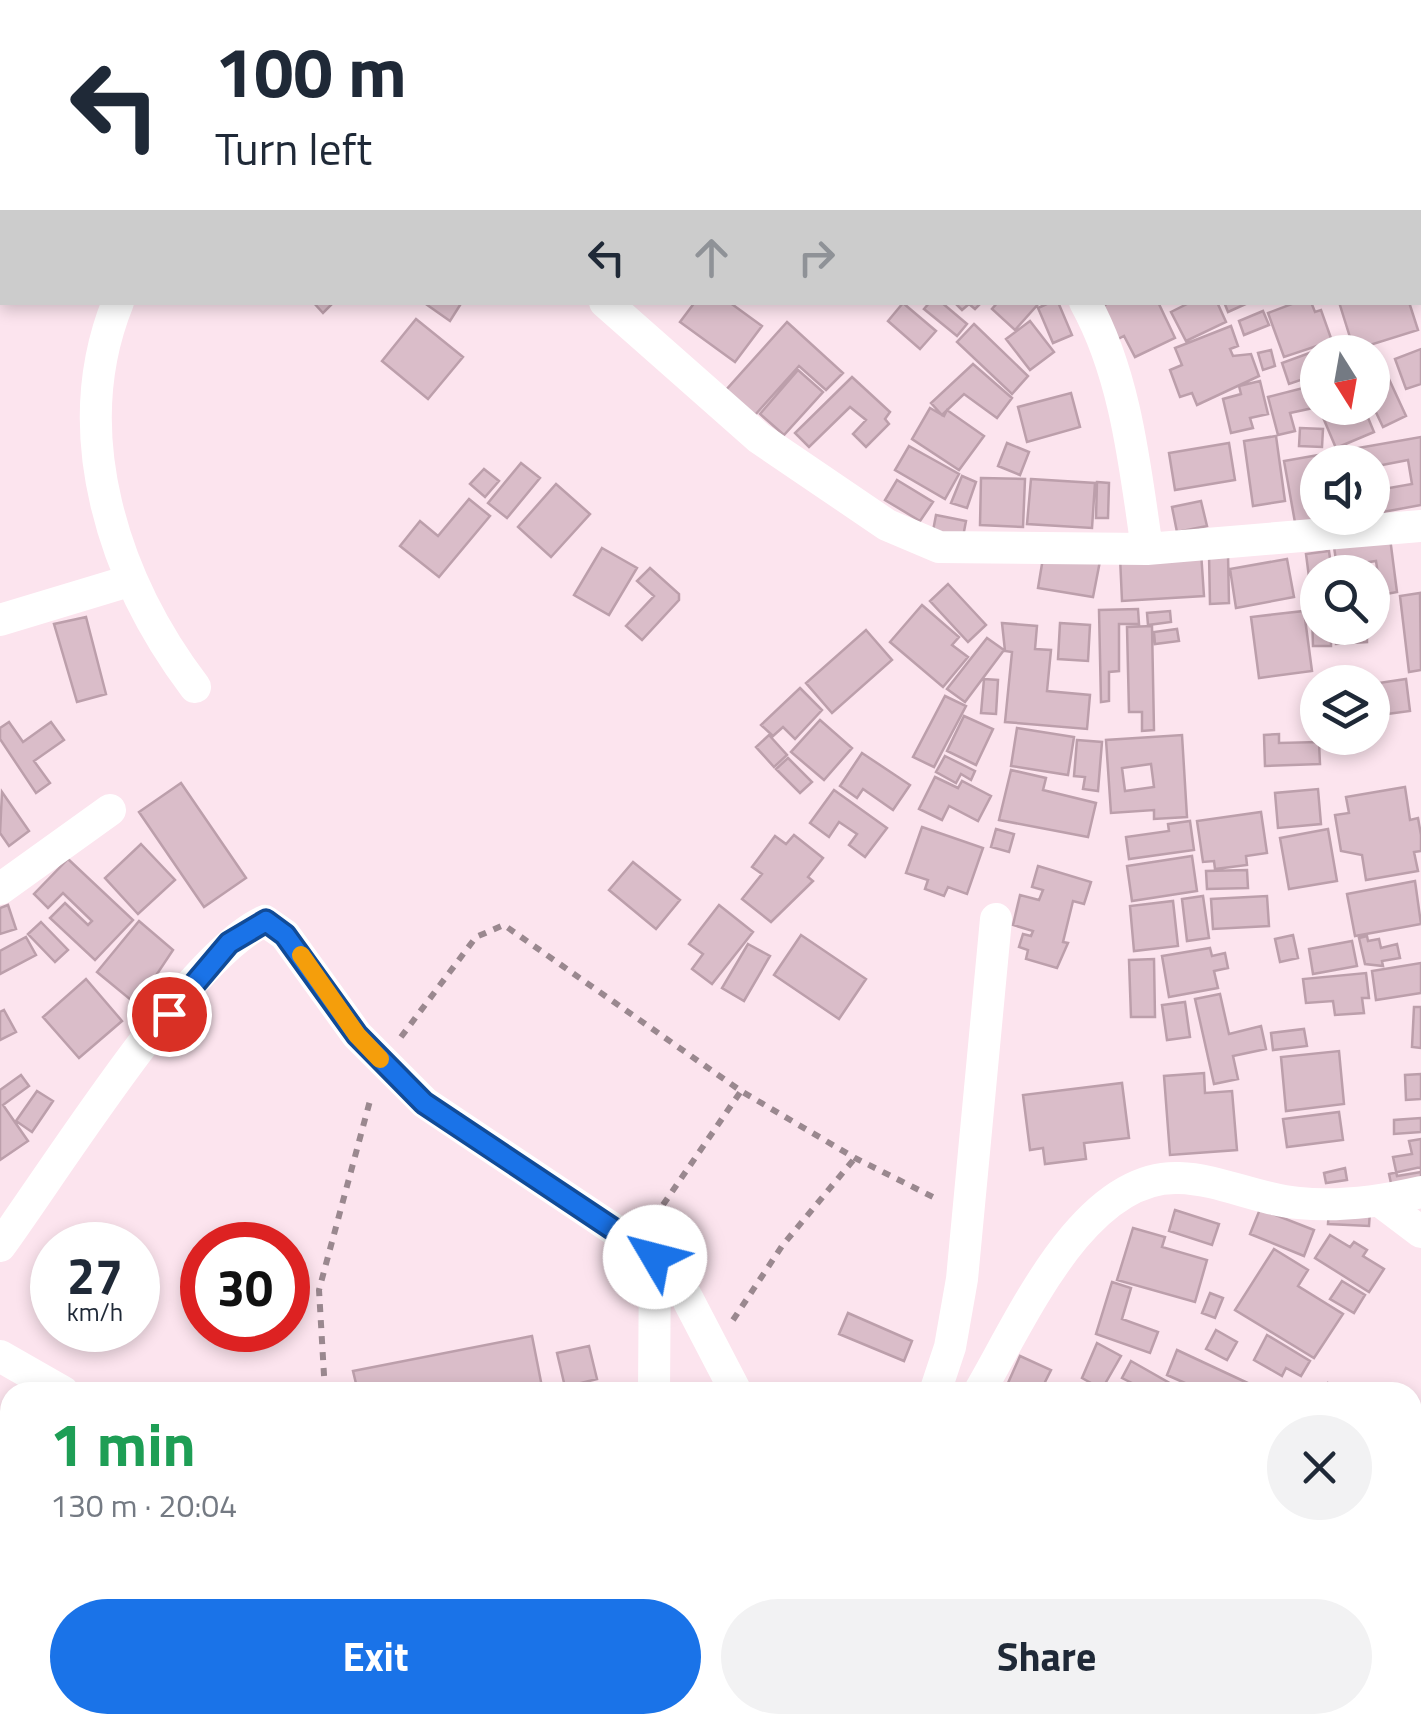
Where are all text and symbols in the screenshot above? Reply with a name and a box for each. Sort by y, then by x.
text: 100 m [215,18,407,124]
icon: left [50,40,180,170]
text: Turn left [215,114,372,182]
icon: left [579,230,634,285]
icon: ahead [684,230,739,285]
icon: right [789,230,844,285]
north arrow [1300,335,1390,425]
map controls [1300,335,1390,755]
button: sound [1300,445,1390,535]
button: search [1300,555,1390,645]
button: layers [1300,665,1390,755]
pin [127,972,212,1057]
icon: arrive [142,987,197,1042]
position arrow [603,1205,707,1309]
speed limit sign: 30 [180,1222,310,1352]
text: 27 [67,1237,123,1313]
text: km/h [67,1293,123,1331]
text: 1 min [50,1398,196,1489]
button: close [1267,1415,1372,1520]
text: 130 m · 20:04 [50,1481,237,1529]
button: Exit [50,1599,701,1714]
button: Share [721,1599,1372,1714]

